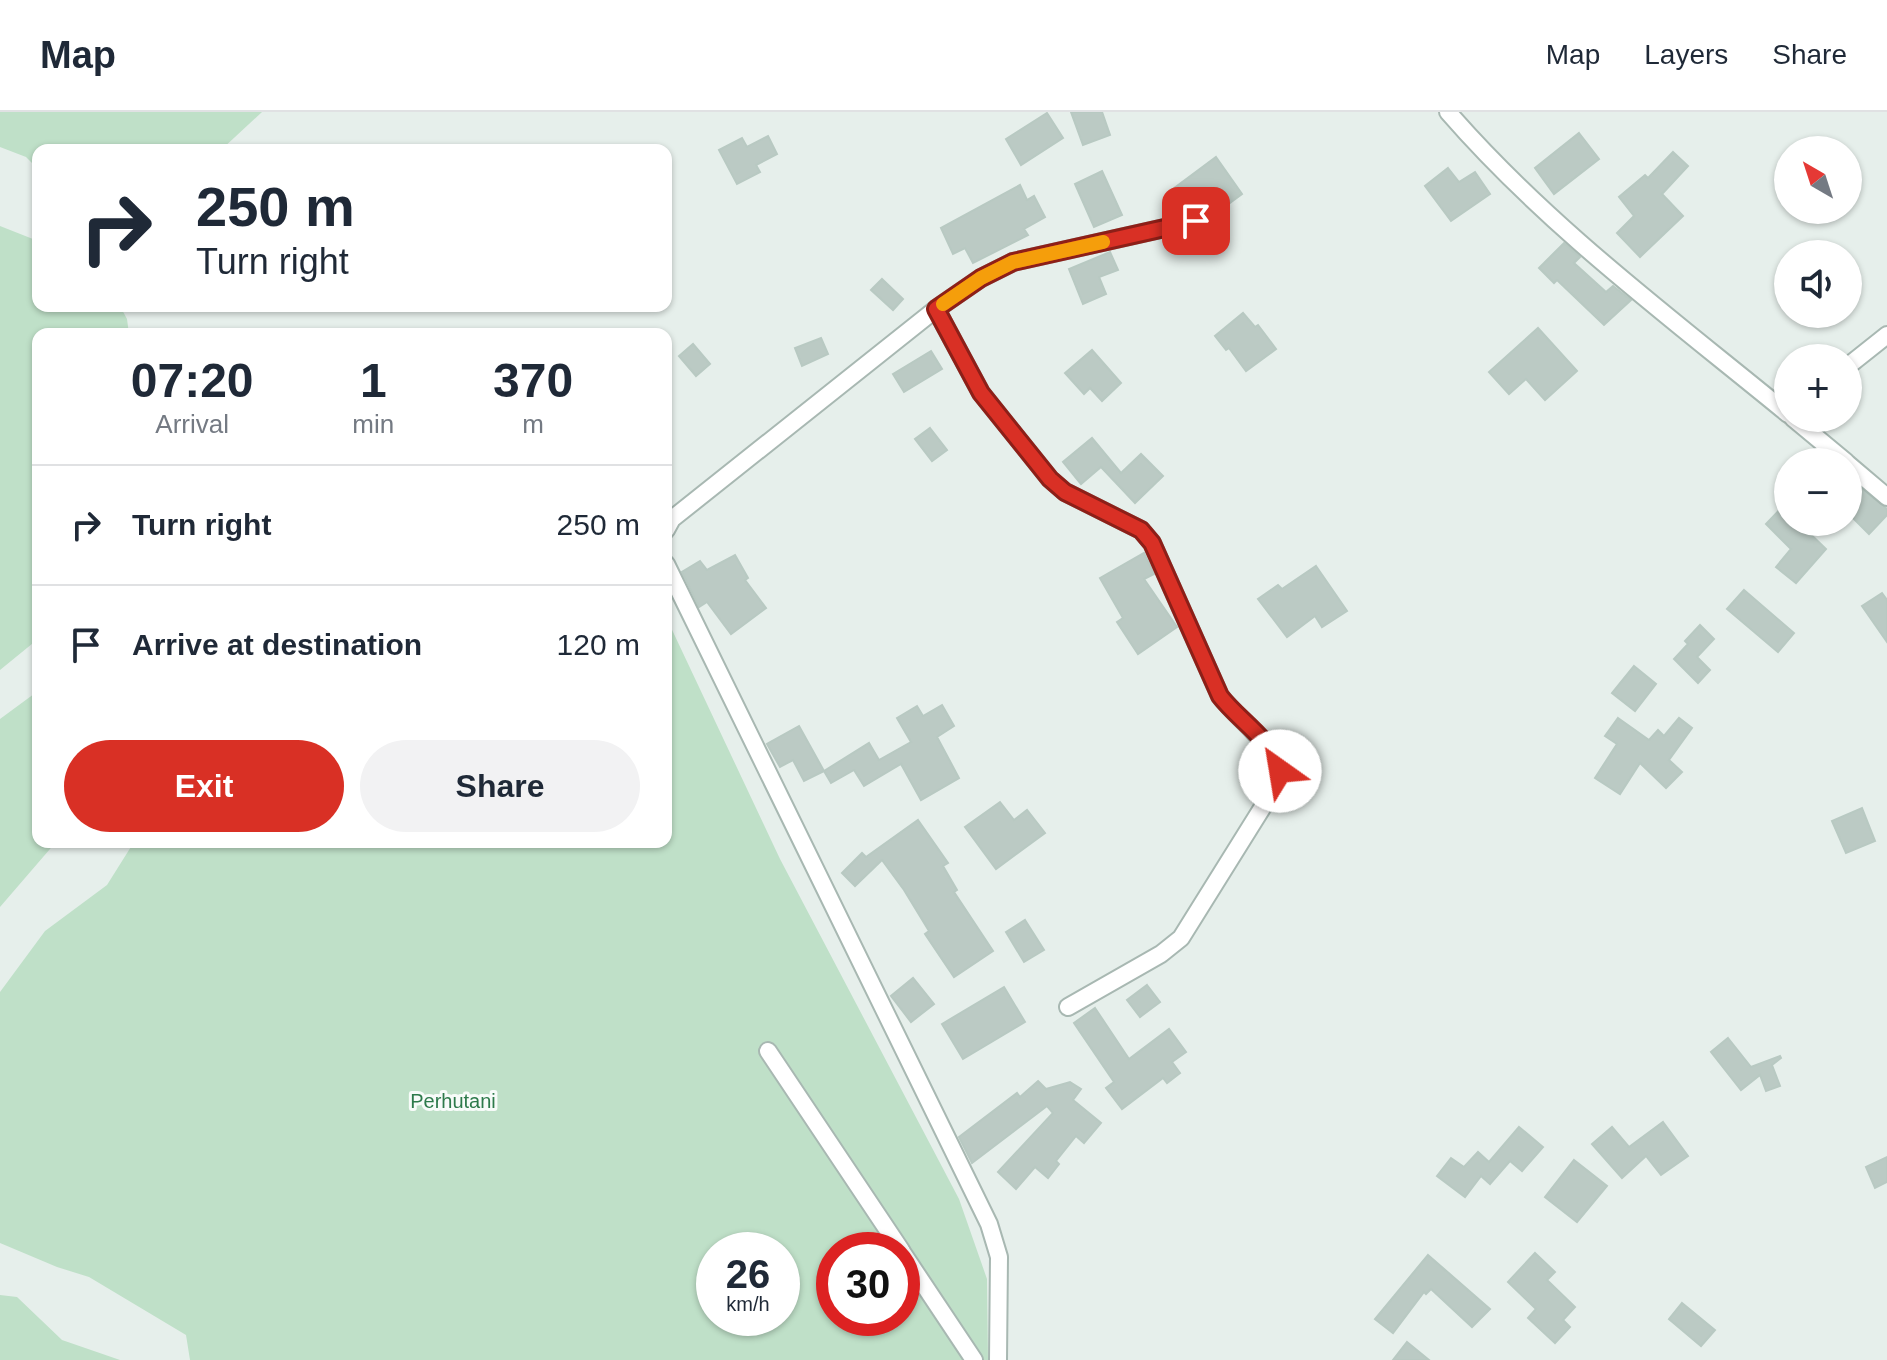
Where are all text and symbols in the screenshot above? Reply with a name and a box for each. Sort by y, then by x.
text: Map [40,34,116,76]
text: Map [1546,39,1600,70]
text: Layers [1644,39,1728,70]
text: Share [1772,39,1847,70]
north arrow [1774,136,1862,224]
map controls [1774,136,1862,536]
text: 250 m [196,175,355,238]
icon: right [64,176,168,280]
pin [1162,187,1230,255]
icon: arrive [1174,199,1218,243]
button: sound [1774,240,1862,328]
text: Turn right [196,241,349,282]
button: + [1774,344,1862,432]
text: 07:20 [131,354,254,407]
text: 1 [360,354,387,407]
text: 370 [493,354,573,407]
text: Arrival [155,409,229,439]
text: min [352,409,394,439]
text: m [522,409,544,439]
button: − [1774,448,1862,536]
icon: right [64,503,108,547]
text: Turn right [132,508,271,541]
text: 250 m [557,508,640,541]
icon: arrive [64,623,108,667]
text: Arrive at destination [132,628,422,661]
text: 120 m [557,628,640,661]
position arrow [1238,729,1322,813]
button: Exit [64,740,344,832]
button: Share [360,740,640,832]
park label: Perhutani [410,1090,496,1112]
speed limit sign: 30 [816,1232,920,1336]
text: 26 [726,1252,770,1296]
text: km/h [726,1293,770,1315]

